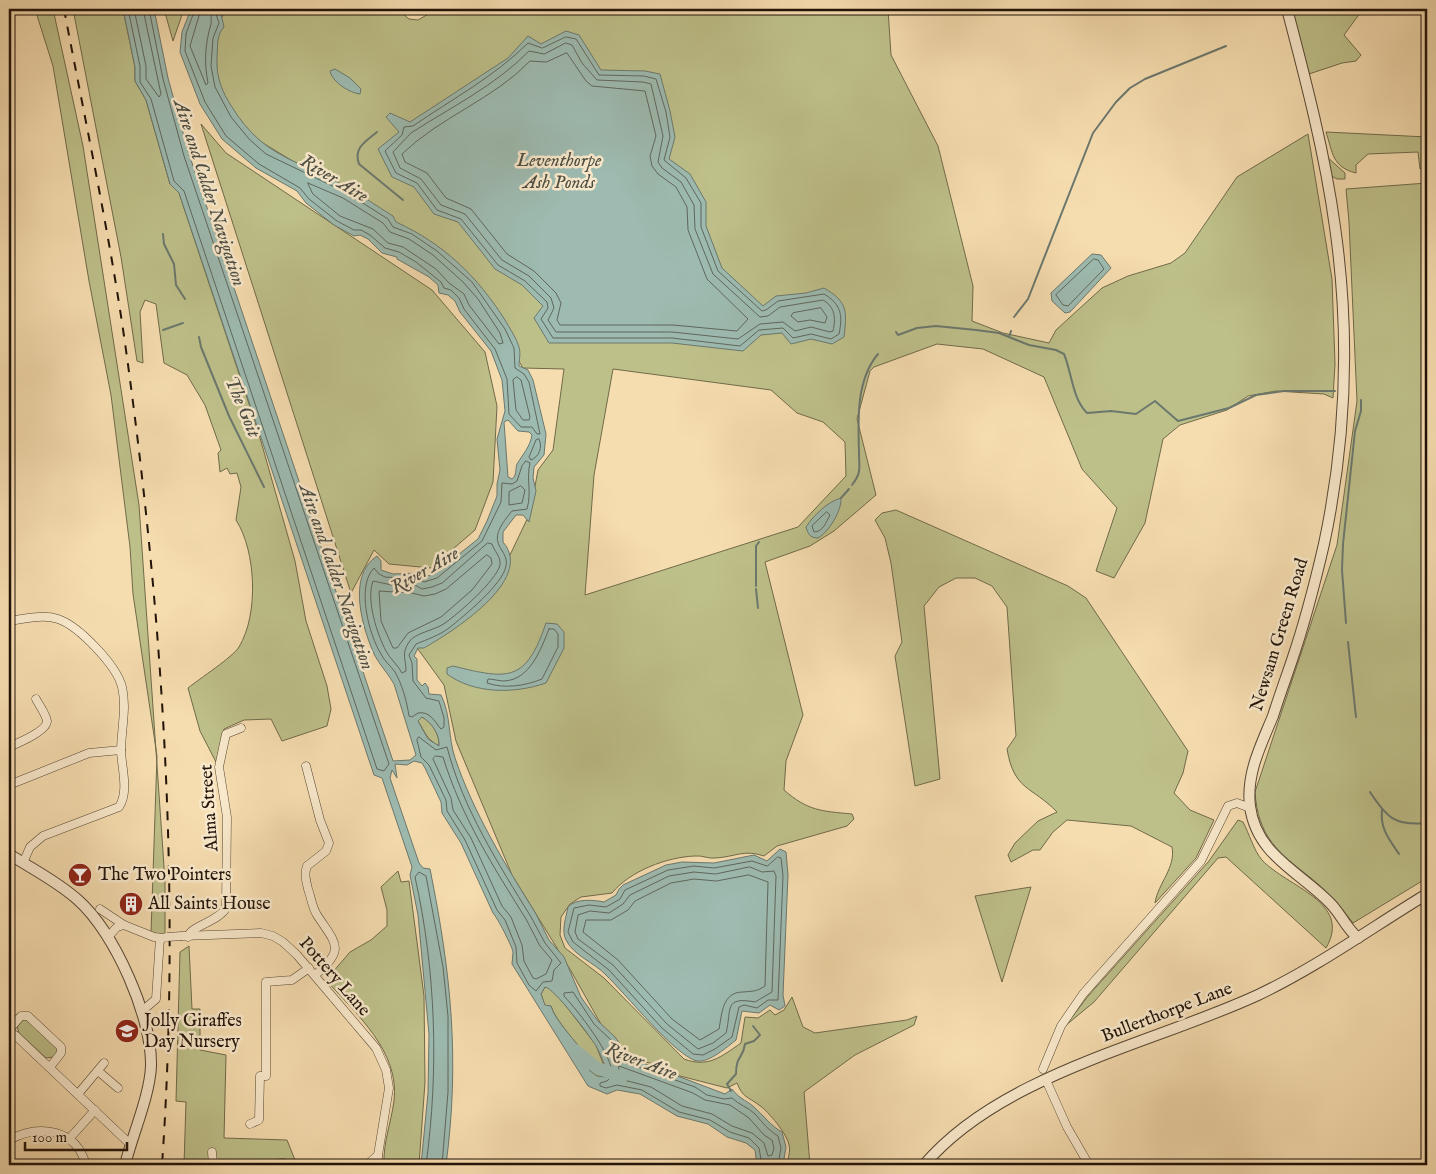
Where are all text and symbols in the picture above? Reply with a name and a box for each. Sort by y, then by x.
water label: Aire and Calder Navigation [167,95,251,290]
water label: River Aire [296,149,373,209]
water label: Leventhorpe Ash Ponds [516,149,602,195]
water label: The Goit [218,373,266,442]
water label: Aire and Calder Navigation [292,479,379,673]
water label: River Aire [387,542,464,600]
street label: Newsam Green Road [1246,555,1314,714]
street label: Alma Street [195,764,225,853]
bar icon: The Two Pointers [67,862,93,888]
place label: The Two Pointers [98,864,231,887]
building icon: All Saints House [118,891,144,917]
place label: All Saints House [147,893,270,916]
street label: Pottery Lane [293,932,375,1022]
street label: Bullerthorpe Lane [1098,977,1236,1049]
place label: Jolly Giraffes Day Nursery [142,1010,242,1054]
school or university icon: Jolly Giraffes Day Nursery [114,1018,140,1044]
water label: River Aire [602,1037,681,1087]
scale bar [25,1119,128,1151]
text: 100 m [32,1128,68,1147]

